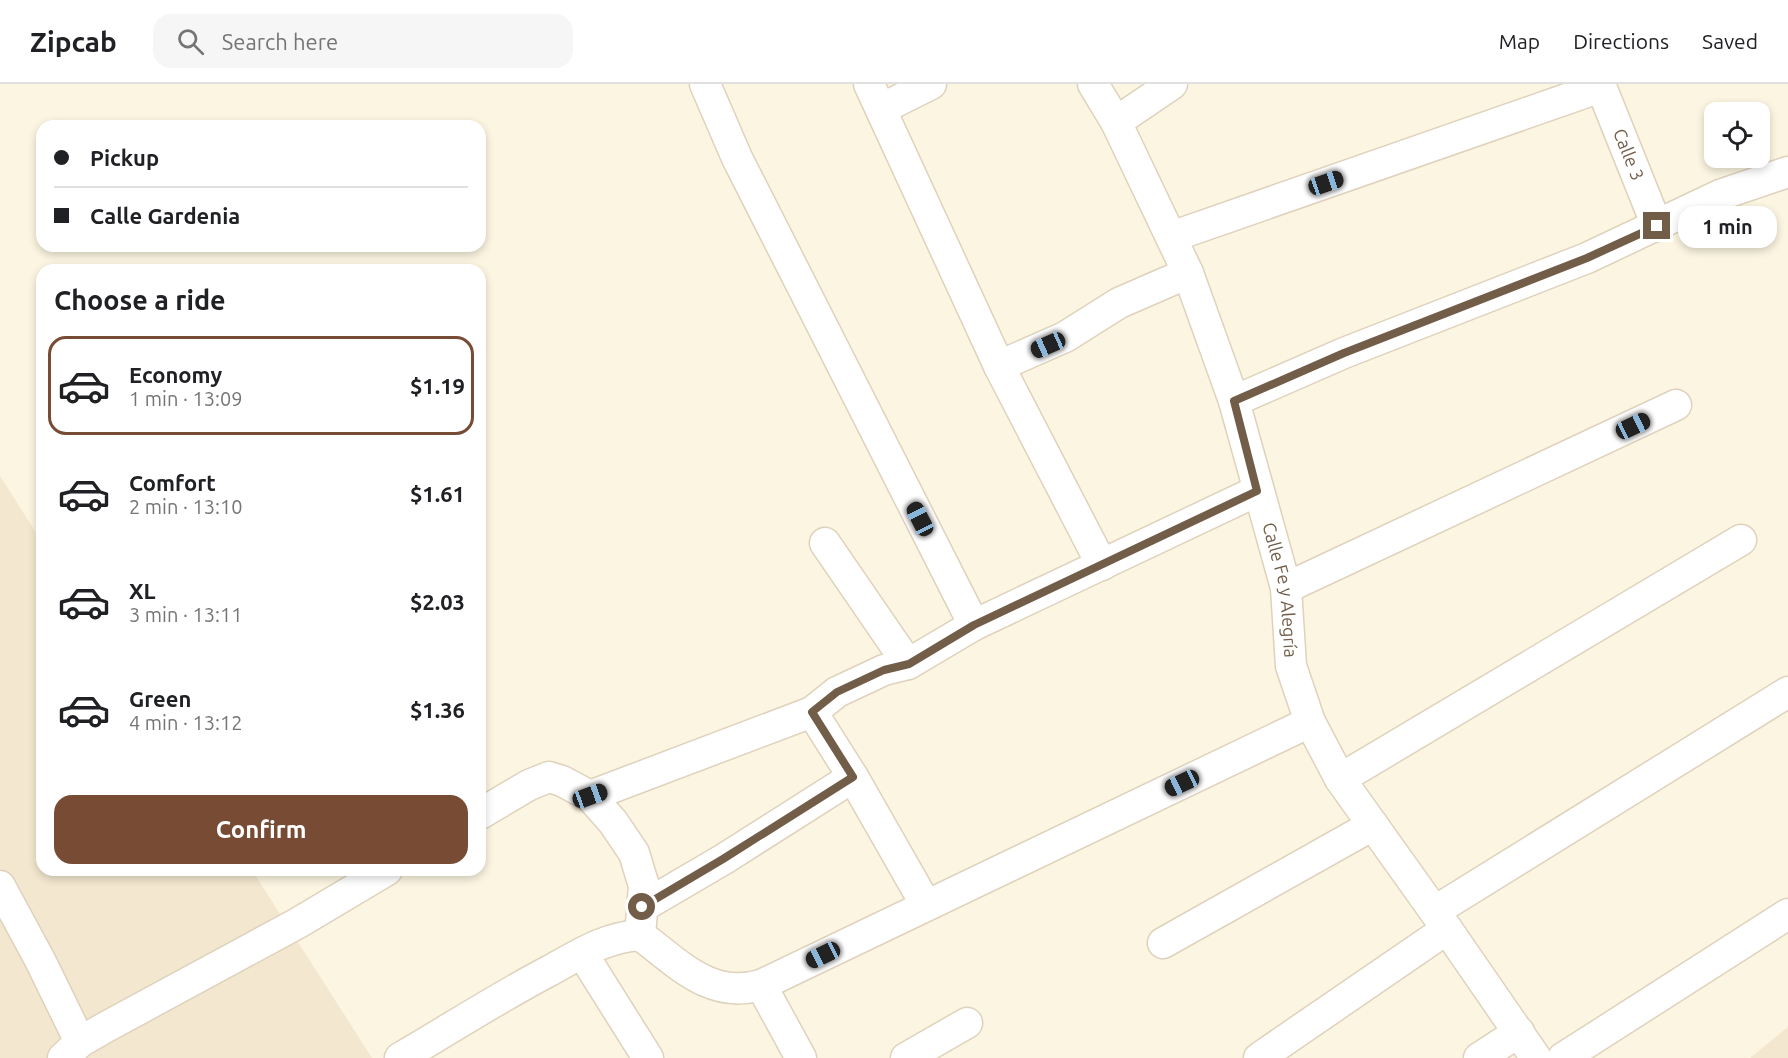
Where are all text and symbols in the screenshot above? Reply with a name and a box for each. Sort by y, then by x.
search box [153,14,573,68]
icon: search [174,25,207,58]
text: Zipcab [30,26,117,57]
text: Search here [222,29,338,54]
text: Map [1499,29,1540,53]
text: Directions [1573,29,1669,53]
text: Saved [1702,29,1758,53]
map controls [1704,102,1770,168]
button: locate [1704,102,1770,168]
street label: Calle 3 [1610,125,1649,183]
text: Pickup [90,145,159,170]
car [1306,169,1346,197]
text: Calle Gardenia [90,203,240,228]
callout: 1 min [1678,205,1777,247]
route end [1643,212,1670,239]
text: 1 min [1702,215,1753,238]
text: Choose a ride [54,285,226,315]
car [1028,329,1068,361]
icon: car [57,359,111,413]
text: Economy [129,362,222,387]
text: $1.19 [410,373,465,398]
text: 1 min · 13:09 [129,387,243,410]
car [1613,410,1653,442]
icon: car [57,467,111,521]
text: Comfort [129,470,216,495]
text: $1.61 [410,481,465,506]
text: 2 min · 13:10 [129,495,243,518]
car [904,499,936,539]
street label: Calle Fe y Alegría [1259,520,1301,658]
icon: car [57,575,111,629]
text: XL [129,578,156,603]
text: $2.03 [410,589,465,614]
text: 3 min · 13:11 [129,603,243,626]
icon: car [57,683,111,737]
text: Green [129,686,191,711]
text: $1.36 [410,697,465,722]
text: 4 min · 13:12 [129,711,243,734]
car [1162,767,1202,799]
car [570,781,610,811]
button: Confirm [54,795,468,864]
route start [628,893,655,920]
car [803,939,843,971]

